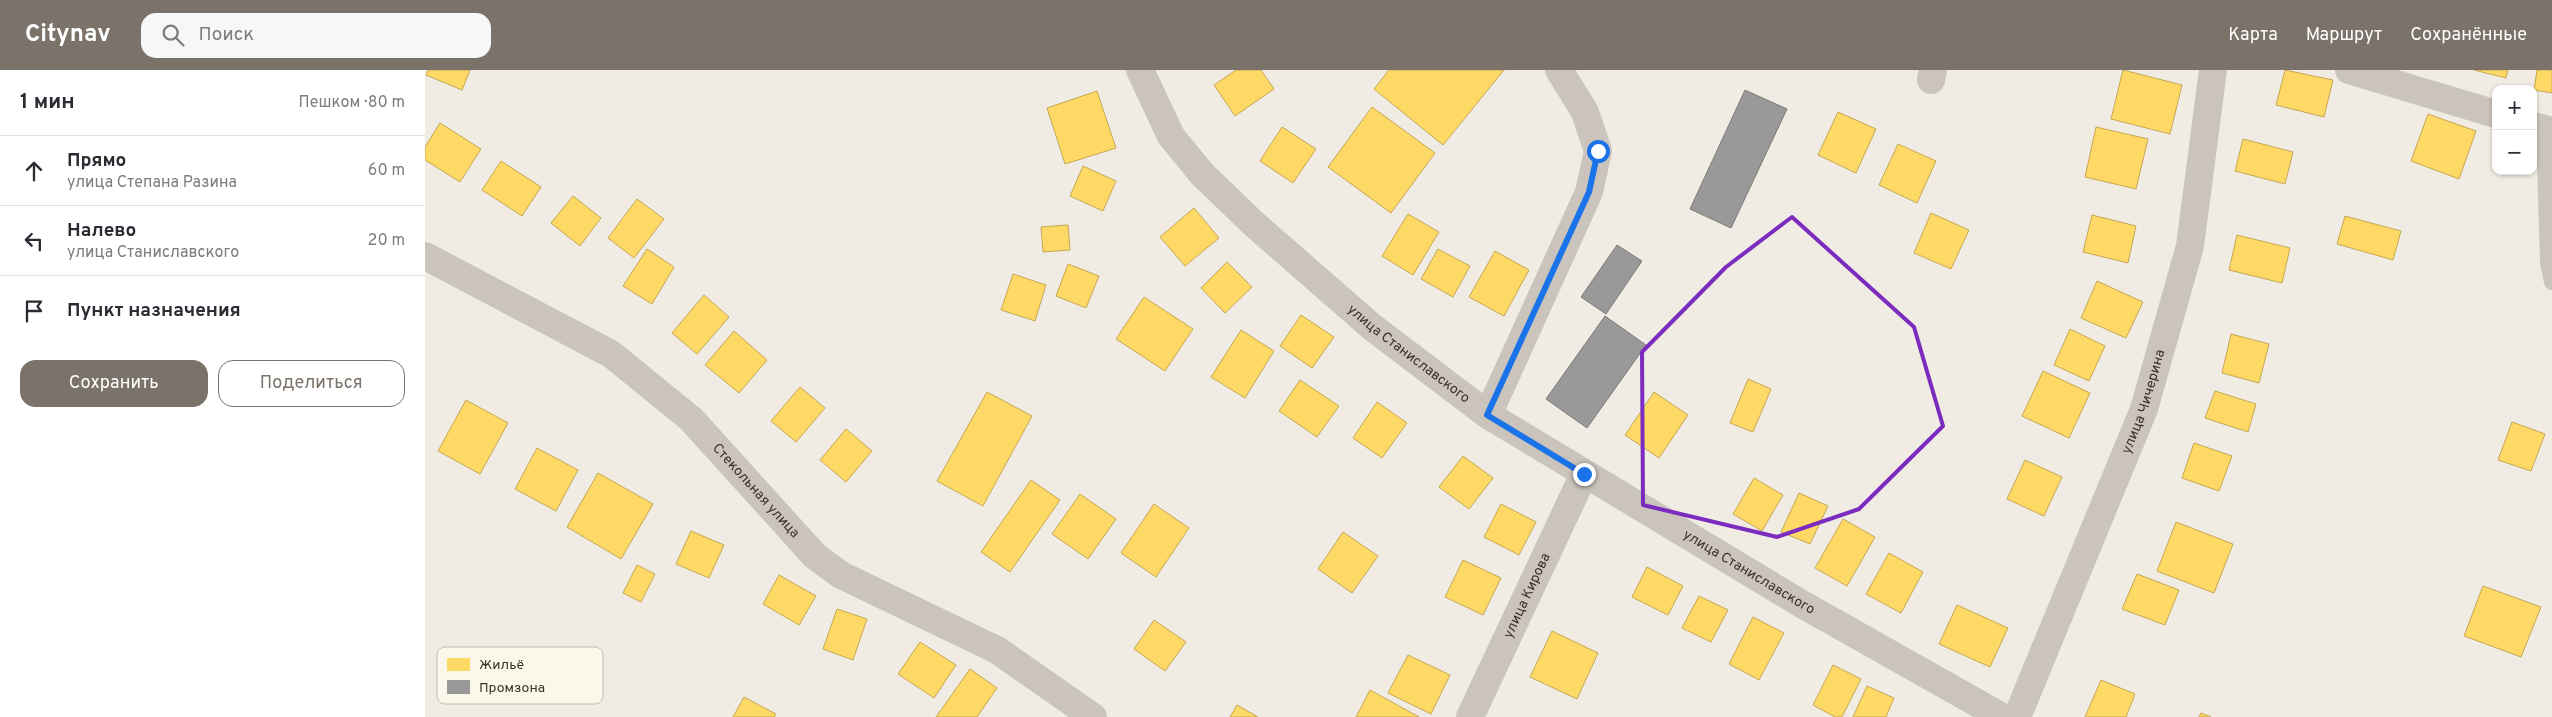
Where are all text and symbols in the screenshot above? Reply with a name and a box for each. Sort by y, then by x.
search box [141,13,491,58]
text: Citynav [25,20,111,50]
icon: search [159,21,187,49]
text: Поиск [199,23,254,47]
text: Карта [2228,24,2278,47]
text: Маршрут [2306,24,2382,47]
text: Сохранённые [2410,24,2527,47]
map controls [2492,85,2537,175]
button: + [2492,85,2537,130]
text: 1 мин [20,89,75,116]
text: Пешком · 80 m [299,93,405,113]
button: − [2492,130,2537,175]
route start [1587,140,1610,163]
text: Прямо [67,149,126,173]
icon: ahead [20,157,48,185]
text: 60 m [368,161,405,181]
text: улица Степана Разина [67,173,237,193]
text: Налево [67,219,136,243]
icon: left [20,227,48,255]
text: 20 m [368,231,405,251]
text: улица Станиславского [67,243,239,263]
icon: arrive [20,297,48,325]
text: Пункт назначения [67,299,241,323]
street label: улица Станиславского [1344,301,1473,407]
street label: улица Чичерина [2118,348,2169,456]
button: Сохранить [20,360,208,407]
button: Поделиться [218,360,405,407]
street label: Стекольная улица [709,440,803,542]
route end [1573,463,1596,486]
street label: улица Станиславского [1680,526,1818,618]
street label: улица Кирова [1500,550,1554,641]
legend [437,647,603,704]
text: Жильё [479,657,524,674]
text: Промзона [479,680,545,697]

